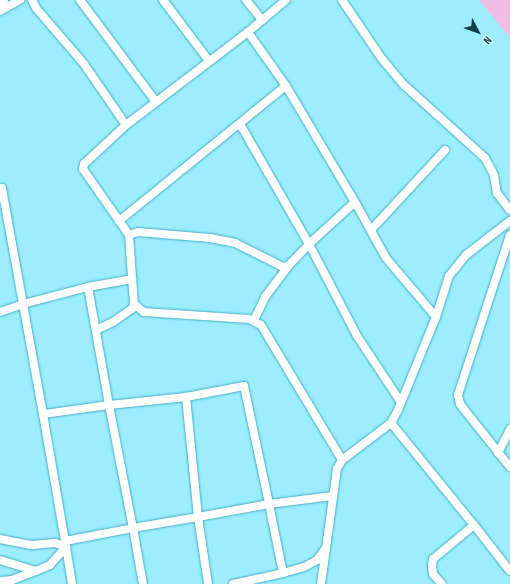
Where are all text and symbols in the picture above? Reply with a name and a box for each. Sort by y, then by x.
north arrow [458,12,498,52]
text: N [481,34,494,47]

